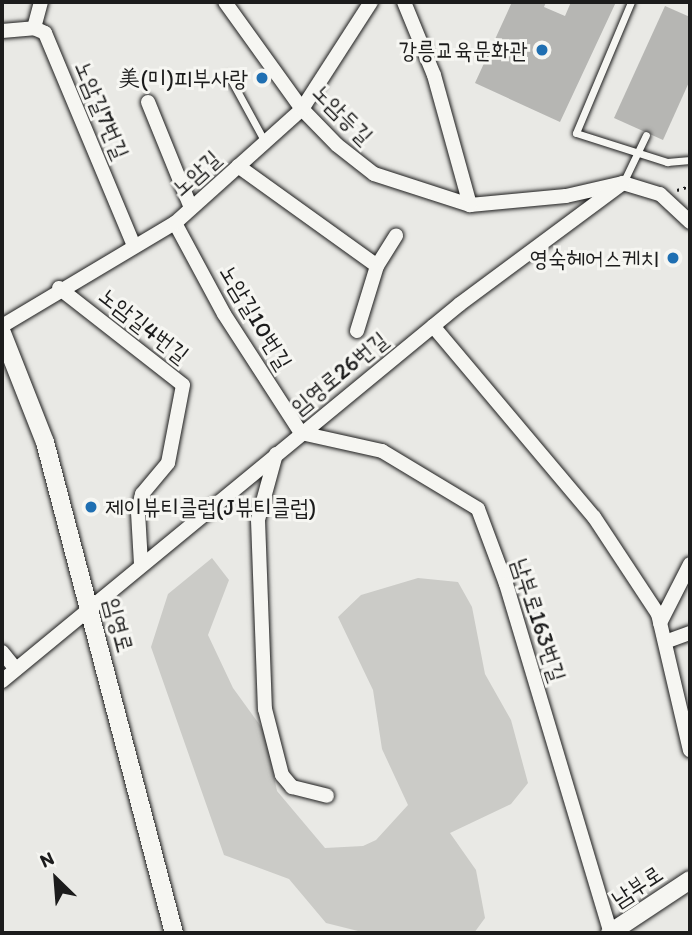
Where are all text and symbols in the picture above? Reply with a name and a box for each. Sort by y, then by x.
place label: 강릉교육문화관 [398,36,528,64]
marker: 강릉교육문화관 [534,42,550,58]
street label: 노암길7번길 [69,57,135,163]
place label: 美(미)피부사랑 [117,64,248,92]
marker: 美(미)피부사랑 [254,70,270,86]
street label: 노암등길 [307,78,379,150]
street label: 노암길 [166,144,226,202]
place label: 영숙헤어스케치 [529,244,659,272]
marker: 영숙헤어스케치 [665,250,681,266]
street label: 노암길10번길 [214,260,298,374]
street label: 노암길4번길 [94,281,194,369]
street label: 임영로26번길 [285,326,393,420]
place label: 제이뷰티클럽(J뷰티클럽) [105,493,316,521]
marker: 제이뷰티클럽(J뷰티클럽) [83,499,99,515]
street label: 남부로163번길 [506,555,572,685]
street label: 임영로 [98,595,140,655]
north arrow [21,844,91,914]
text: N [36,846,58,873]
street label: 남부로 [606,859,668,913]

